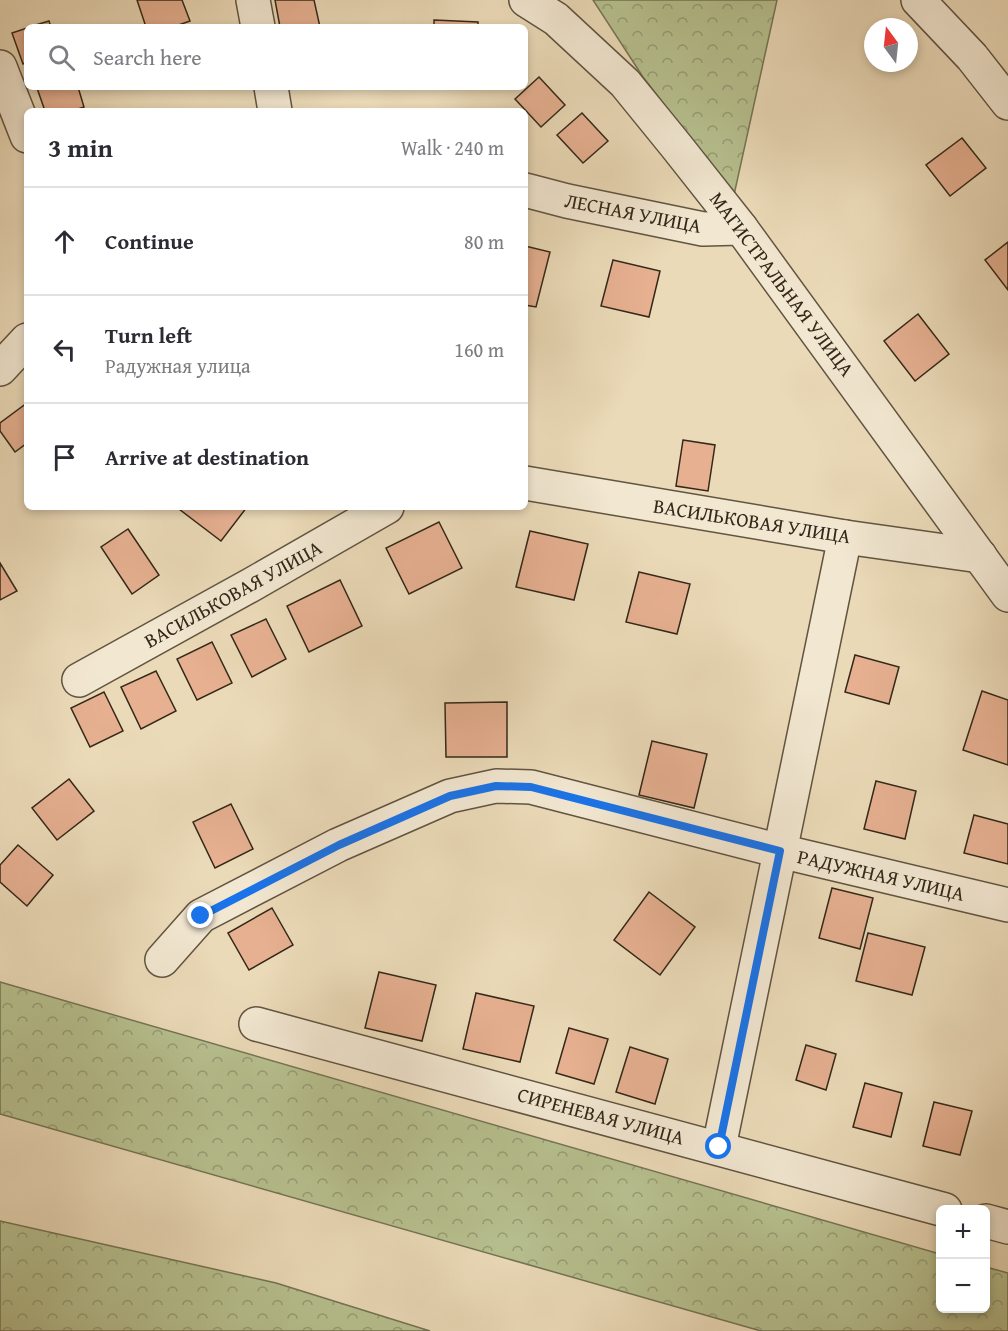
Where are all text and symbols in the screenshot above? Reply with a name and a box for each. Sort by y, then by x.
north arrow [864,18,918,72]
search box [24,24,528,90]
icon: search [45,41,78,74]
text: Search here [93,41,202,73]
text: 3 min [48,128,113,167]
text: Walk · 240 m [401,133,504,162]
street label: ЛЕСНАЯ УЛИЦА [562,185,704,240]
street label: МАГИСТРАЛЬНАЯ УЛИЦА [703,185,862,382]
icon: ahead [48,225,81,258]
text: Continue [105,225,194,257]
text: 80 m [464,227,504,256]
text: Turn left [105,319,192,351]
icon: left [48,333,81,366]
text: 160 m [454,335,504,364]
text: Радужная улица [105,351,251,380]
icon: arrive [48,441,81,474]
text: Arrive at destination [105,441,309,473]
street label: ВАСИЛЬКОВАЯ УЛИЦА [651,491,853,550]
street label: ВАСИЛЬКОВАЯ УЛИЦА [139,533,327,655]
street label: РАДУЖНАЯ УЛИЦА [795,841,967,908]
route end [187,902,213,928]
street label: СИРЕНЕВАЯ УЛИЦА [514,1079,688,1152]
route start [705,1133,731,1159]
map controls [936,1205,990,1313]
button: + [936,1205,990,1259]
button: − [936,1259,990,1313]

